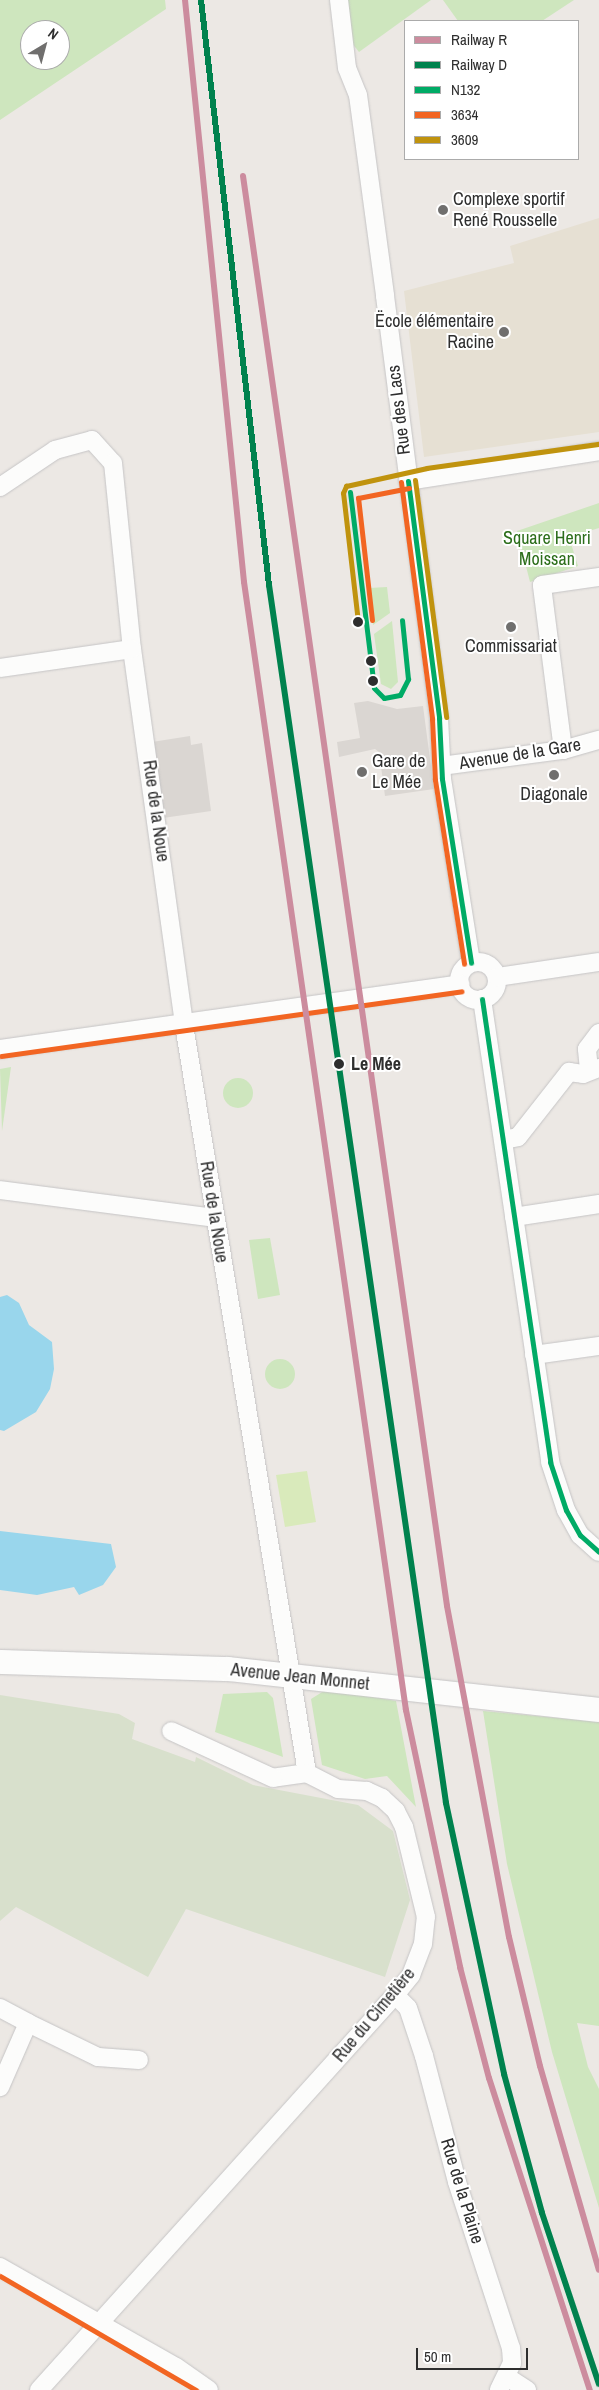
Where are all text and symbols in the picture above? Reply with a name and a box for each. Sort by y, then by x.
north arrow [20,20,70,70]
legend [404,20,579,160]
text: N [45,24,62,43]
text: Railway R [451,29,507,50]
text: Railway D [451,54,507,75]
text: N132 [451,79,480,100]
text: 3634 [451,104,478,125]
text: 3609 [451,129,478,150]
place label: Complexe sportif René Rousselle [453,189,565,232]
marker: Complexe sportif René Rousselle [437,204,449,216]
place label: Ëcole élémentaire Racine [375,311,494,354]
marker: Ëcole élémentaire Racine [498,326,510,338]
street label: Rue des Lacs [383,364,415,456]
park label: Square Henri Moissan [503,528,591,570]
unlabelled marker [353,617,363,627]
marker: Commissariat [505,621,517,633]
place label: Commissariat [465,635,557,657]
unlabelled marker [366,656,376,666]
unlabelled marker [368,676,378,686]
street label: Avenue de la Gare [458,734,582,774]
place label: Gare de Le Mée [372,751,425,794]
street label: Rue de la Noue [138,759,174,863]
marker: Gare de Le Mée [356,766,368,778]
marker: Diagonale [548,769,560,781]
place label: Diagonale [520,783,588,805]
place label: Le Mée [351,1053,401,1075]
marker: Le Mée [331,1056,347,1072]
street label: Rue de la Noue [195,1160,233,1264]
street label: Avenue Jean Monnet [230,1659,370,1695]
street label: Rue du Cimetière [328,1963,420,2067]
street label: Rue de la Plaine [436,2136,488,2246]
scale bar [419,2338,532,2370]
text: 50 m [424,2346,451,2367]

